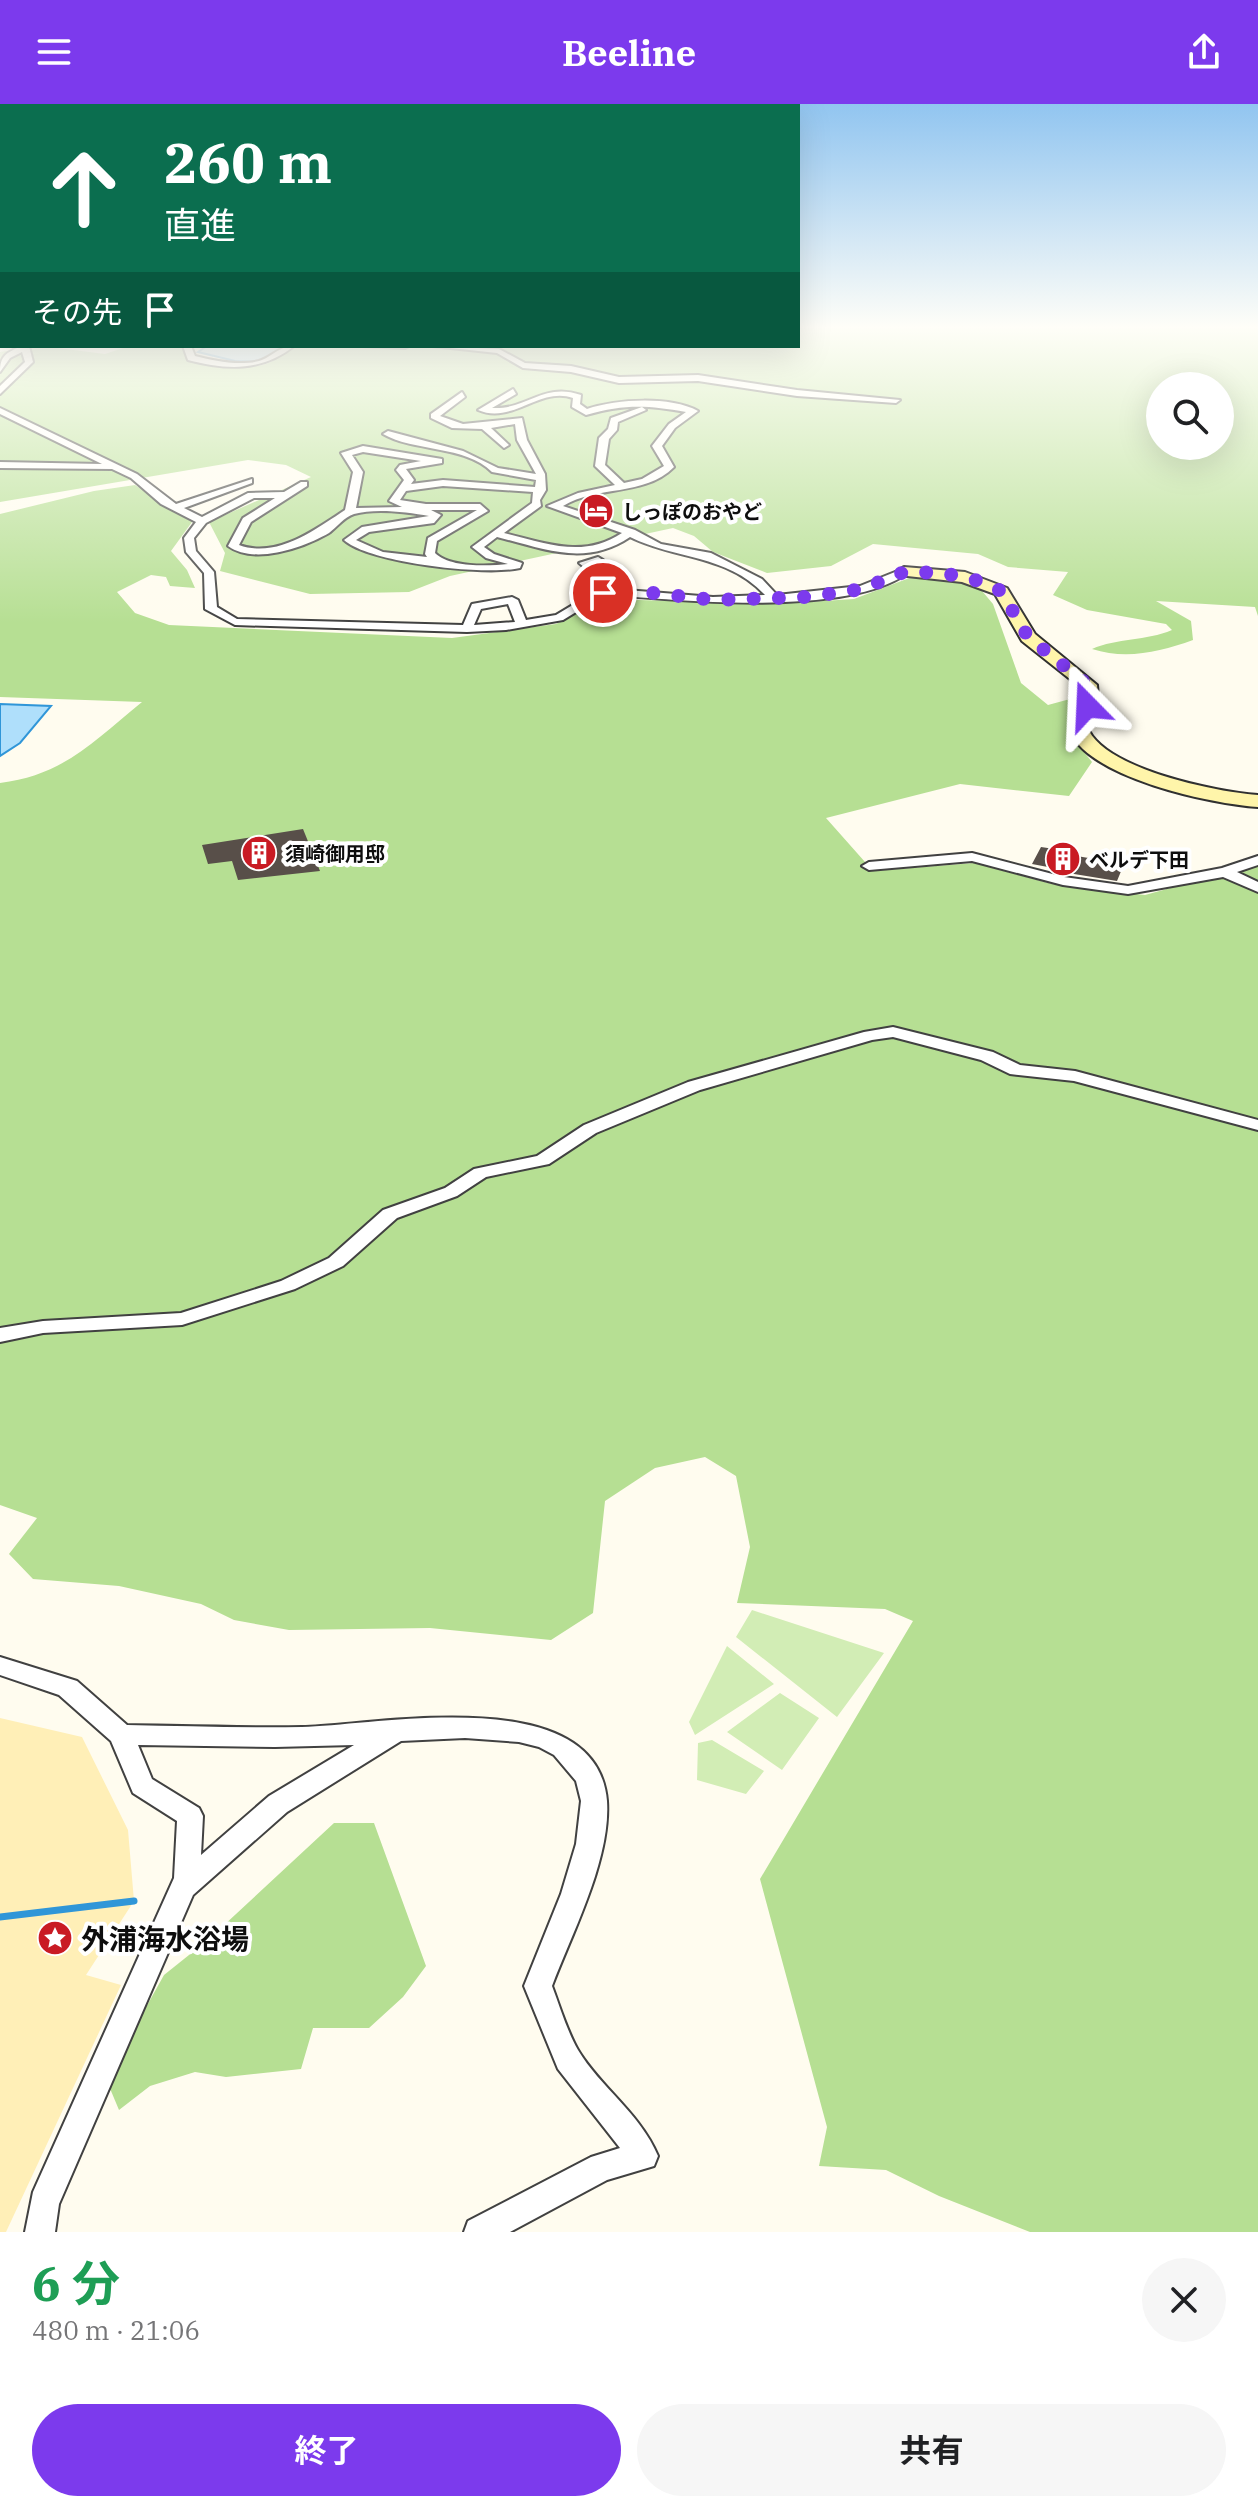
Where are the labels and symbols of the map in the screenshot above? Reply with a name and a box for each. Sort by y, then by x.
hotel icon: しっぽのおやど [577,492,615,530]
place label: しっぽのおやど [622,498,762,525]
pin [569,559,637,627]
position arrow [1045,664,1129,748]
building icon: 須崎御用邸 [240,834,278,872]
place label: 須崎御用邸 [285,840,385,867]
building icon: ベルデ下田 [1044,840,1082,878]
place label: ベルデ下田 [1089,846,1189,873]
place icon: 外浦海水浴場 [36,1919,74,1957]
place label: 外浦海水浴場 [81,1920,249,1957]

